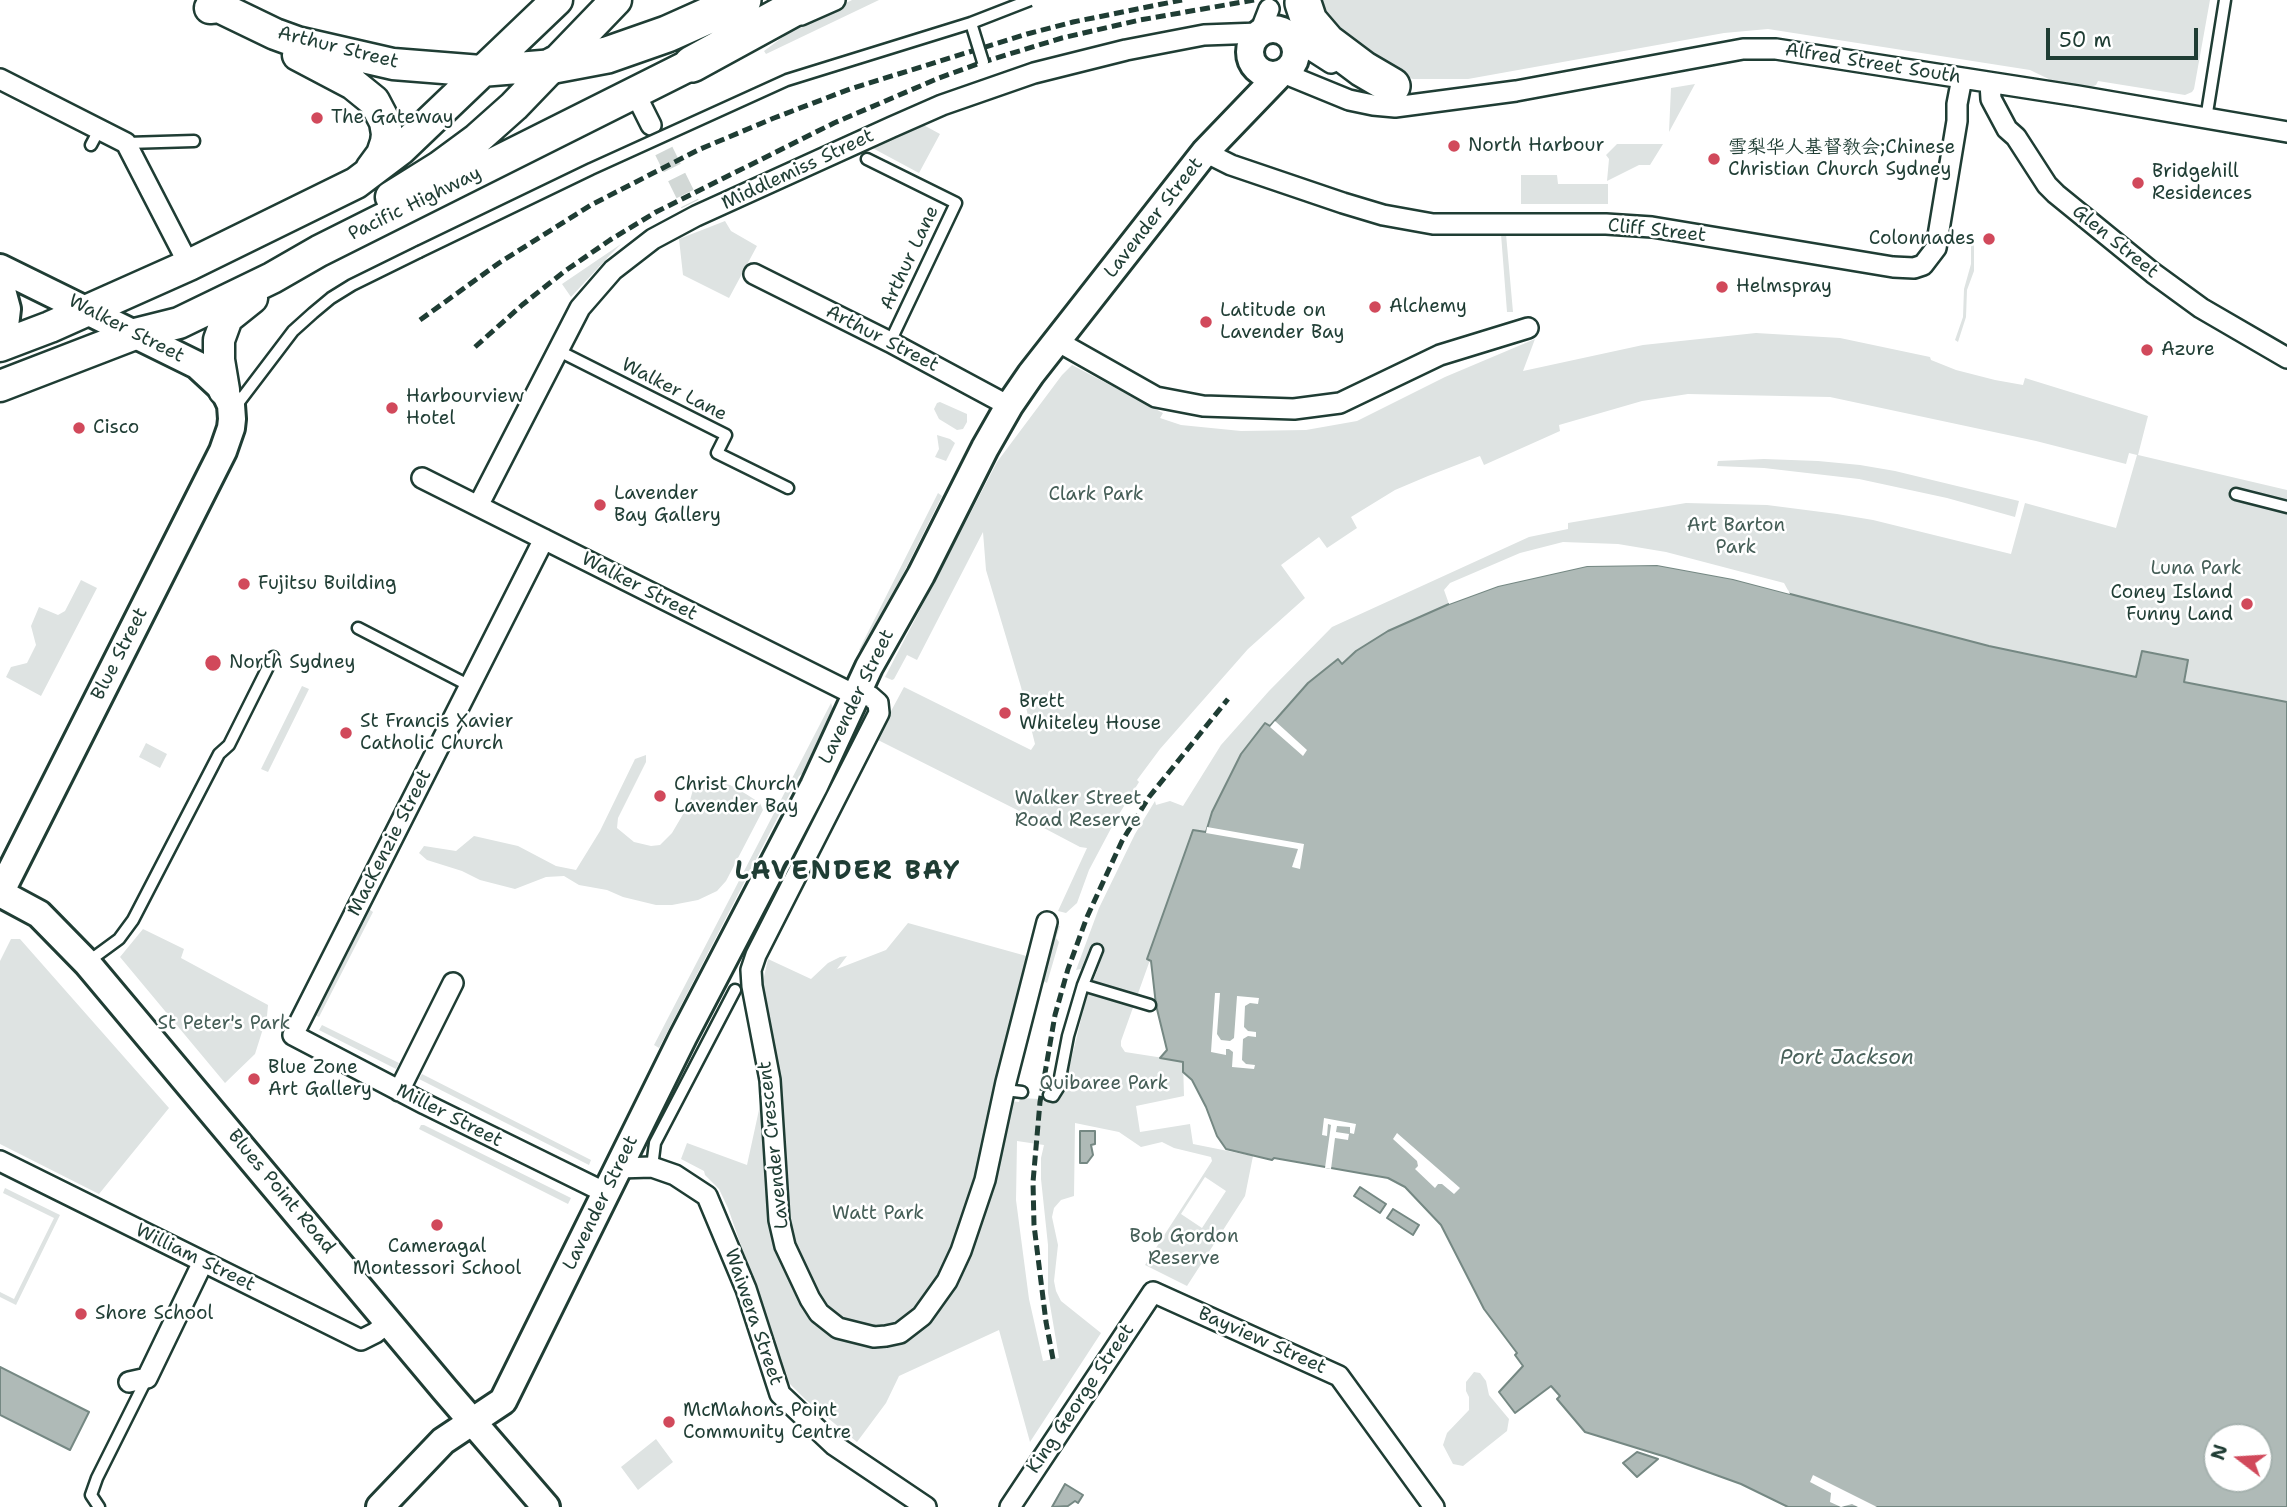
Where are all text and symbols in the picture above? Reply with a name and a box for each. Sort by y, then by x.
scale bar [2049,14,2201,58]
street label: Arthur Street [275,22,401,74]
text: 50 m [2059,26,2112,54]
street label: Alfred Street South [1783,39,1963,89]
place label: The Gateway [331,107,454,129]
marker: The Gateway [309,110,325,126]
street label: Middlemiss Street [718,125,878,215]
place label: North Harbour [1468,135,1604,157]
place label: 雪梨华人基督教会;Chinese Christian Church Sydney [1728,137,1955,181]
marker: North Harbour [1446,138,1462,154]
marker: 雪梨华人基督教会;Chinese Christian Church Sydney [1706,151,1722,167]
street label: Lavender Street [1100,153,1208,283]
place label: Bridgehill Residences [2152,161,2252,205]
street label: Pacific Highway [345,162,485,246]
marker: Bridgehill Residences [2130,175,2146,191]
street label: Glen Street [2067,200,2163,284]
street label: Arthur Lane [876,202,944,314]
street label: Cliff Street [1607,214,1707,248]
place label: Colonnades [1869,228,1975,250]
marker: Colonnades [1981,231,1997,247]
place label: Helmspray [1736,276,1832,298]
marker: Helmspray [1714,279,1730,295]
street label: Walker Street [64,290,188,368]
place label: Alchemy [1389,296,1467,318]
marker: Alchemy [1367,299,1383,315]
place label: Latitude on Lavender Bay [1220,300,1345,344]
street label: Arthur Street [822,301,942,377]
marker: Latitude on Lavender Bay [1198,314,1214,330]
place label: Azure [2161,339,2215,361]
marker: Azure [2139,342,2155,358]
street label: Walker Lane [617,354,731,426]
place label: Harbourview Hotel [406,386,524,430]
marker: Harbourview Hotel [384,400,400,416]
place label: Cisco [93,417,139,439]
marker: Cisco [71,420,87,436]
place label: Lavender Bay Gallery [614,483,721,527]
park label: Clark Park [1048,484,1144,506]
marker: Lavender Bay Gallery [592,497,608,513]
park label: Art Barton Park [1687,515,1785,559]
street label: Walker Street [577,548,701,626]
park label: Luna Park [2150,558,2242,580]
place label: Fujitsu Building [258,573,397,595]
marker: Fujitsu Building [236,576,252,592]
place label: Coney Island Funny Land [2110,582,2233,626]
marker: Coney Island Funny Land [2239,596,2255,612]
street label: Blue Street [87,604,153,704]
street label: Lavender Street [815,626,899,768]
place label: North Sydney [229,652,355,674]
marker: North Sydney [203,653,223,673]
place label: Brett Whiteley House [1019,691,1161,735]
marker: Brett Whiteley House [997,705,1013,721]
place label: St Francis Xavier Catholic Church [360,711,514,755]
marker: St Francis Xavier Catholic Church [338,725,354,741]
street label: MacKenzie Street [343,766,437,920]
place label: Christ Church Lavender Bay [674,774,799,818]
marker: Christ Church Lavender Bay [652,788,668,804]
park label: Walker Street Road Reserve [1015,788,1141,832]
district label: LAVENDER BAY [736,856,960,888]
park label: St Peter's Park [157,1013,291,1035]
water label: Port Jackson [1780,1046,1914,1072]
place label: Blue Zone Art Gallery [268,1057,372,1101]
street label: Lavender Crescent [754,1060,794,1230]
marker: Blue Zone Art Gallery [246,1071,262,1087]
park label: Quibaree Park [1040,1073,1168,1095]
street label: Miller Street [392,1079,506,1153]
street label: Blues Point Road [222,1125,340,1259]
street label: Lavender Street [559,1132,643,1274]
park label: Watt Park [832,1203,924,1225]
marker: Cameragal Montessori School [429,1217,445,1233]
street label: William Street [131,1219,259,1297]
park label: Bob Gordon Reserve [1129,1226,1239,1270]
place label: Cameragal Montessori School [353,1236,521,1280]
street label: Waiwera Street [719,1246,787,1388]
place label: Shore School [95,1303,213,1325]
street label: Bayview Street [1194,1303,1330,1379]
marker: Shore School [73,1306,89,1322]
street label: King George Street [1022,1320,1140,1478]
place label: McMahons Point Community Centre [683,1400,851,1444]
marker: McMahons Point Community Centre [661,1414,677,1430]
north arrow [2203,1423,2273,1493]
text: N [2205,1441,2234,1463]

